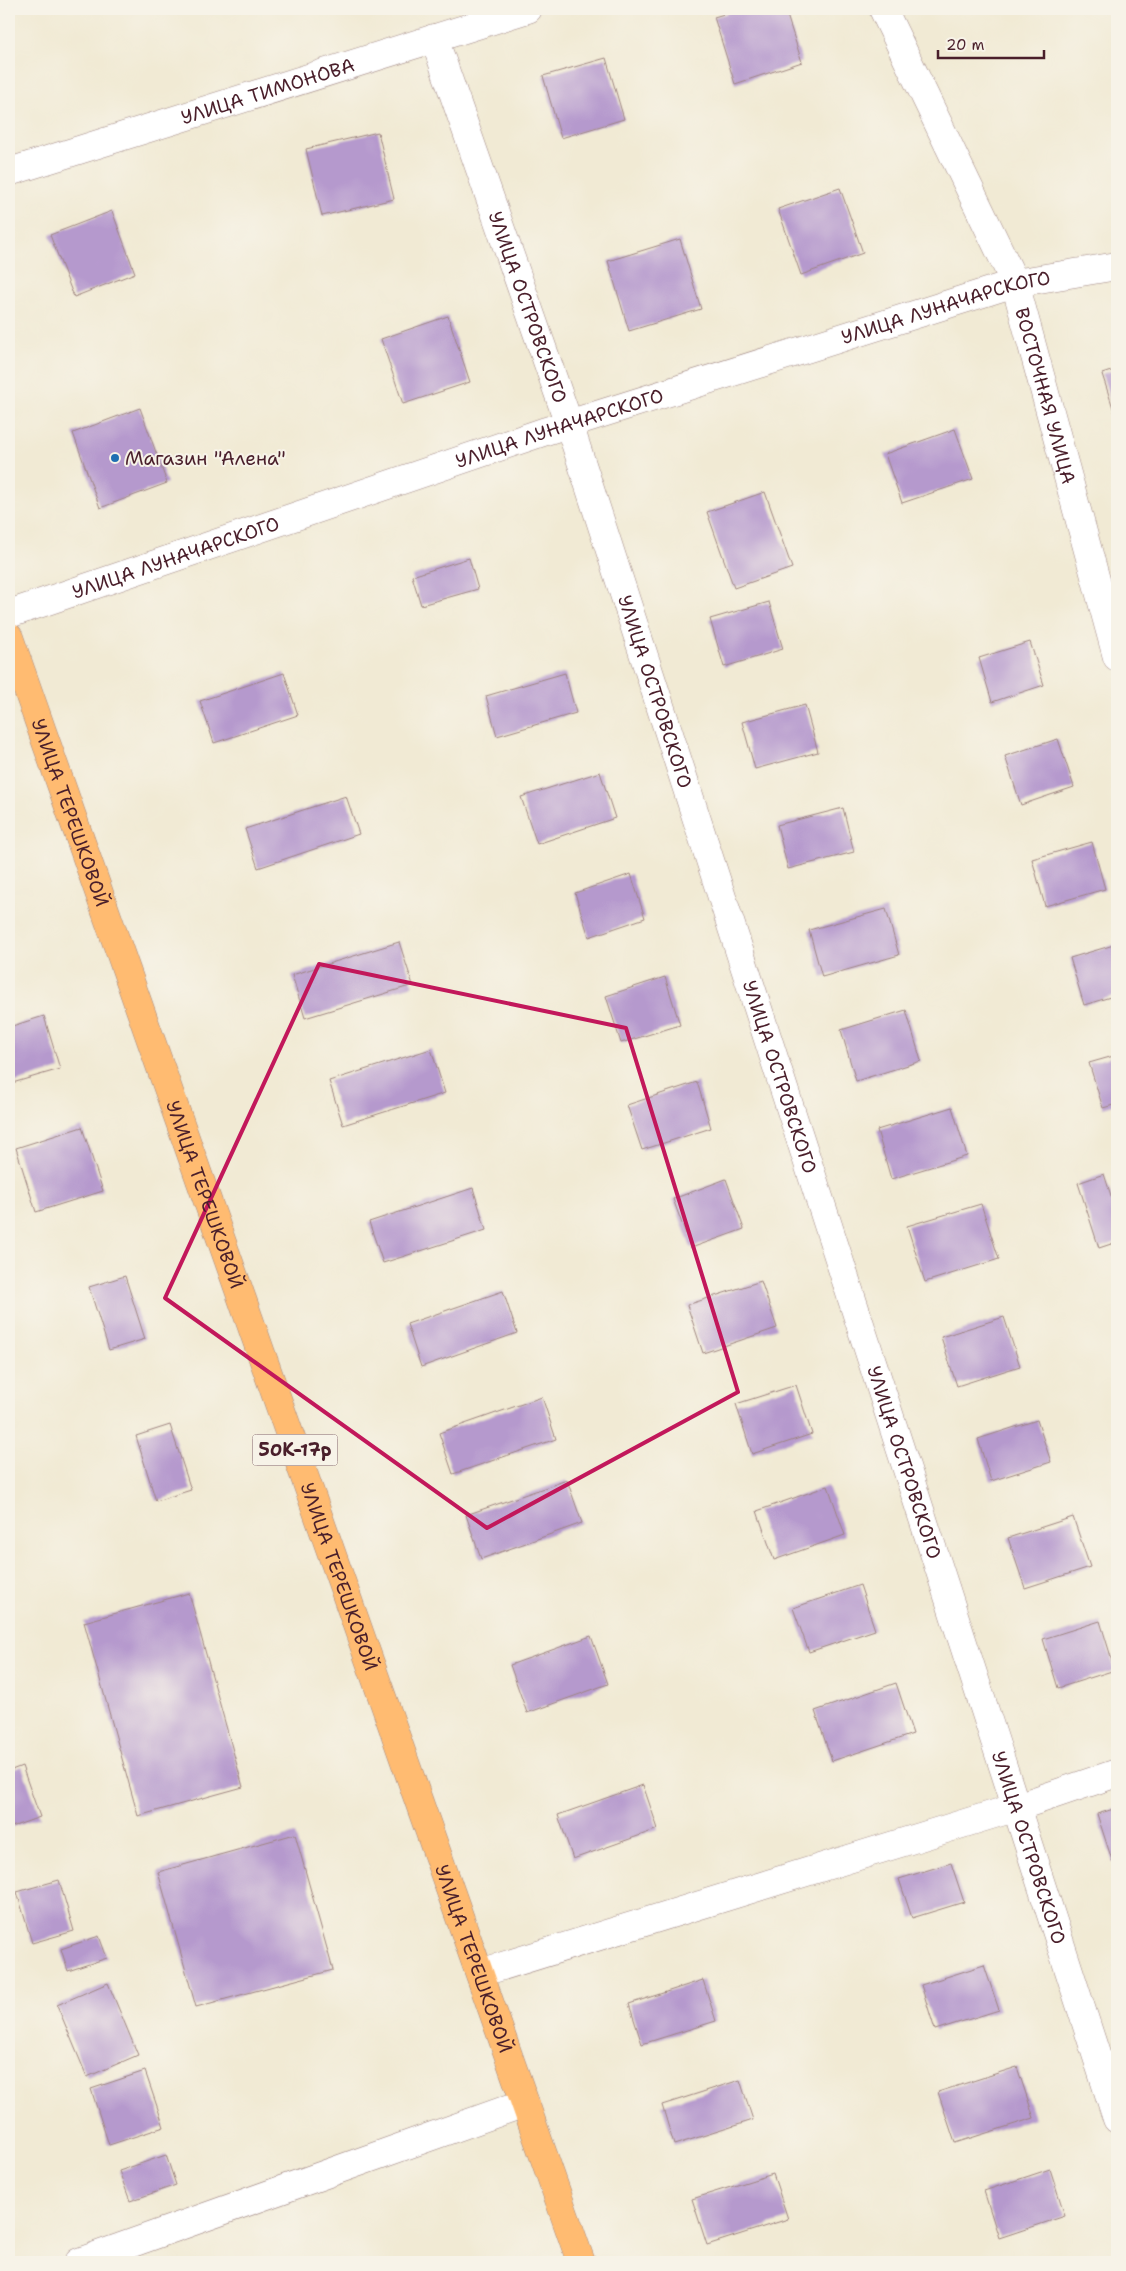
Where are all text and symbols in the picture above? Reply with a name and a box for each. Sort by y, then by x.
scale bar [938,28,1045,60]
text: 20 m [946,35,985,55]
street label: УЛИЦА ТИМОНОВА [178,52,358,130]
street label: УЛИЦА ОСТРОВСКОГО [483,208,573,406]
street label: УЛИЦА ЛУНАЧАРСКОГО [838,265,1052,350]
street label: ВОСТОЧНАЯ УЛИЦА [1010,305,1082,487]
street label: УЛИЦА ЛУНАЧАРСКОГО [452,382,666,473]
place label: Магазин "Алена" [125,446,286,471]
marker: Магазин "Алена" [109,452,121,464]
street label: УЛИЦА ЛУНАЧАРСКОГО [69,510,282,604]
street label: УЛИЦА ОСТРОВСКОГО [613,592,698,791]
street label: УЛИЦА ТЕРЕШКОВОЙ [26,715,115,910]
street label: УЛИЦА ОСТРОВСКОГО [737,977,823,1177]
street label: УЛИЦА ТЕРЕШКОВОЙ [161,1097,250,1292]
street label: УЛИЦА ОСТРОВСКОГО [862,1362,948,1562]
road number: 50К-17р [252,1434,338,1466]
street label: УЛИЦА ТЕРЕШКОВОЙ [295,1479,384,1674]
street label: УЛИЦА ОСТРОВСКОГО [986,1748,1072,1947]
street label: УЛИЦА ТЕРЕШКОВОЙ [430,1861,519,2056]

